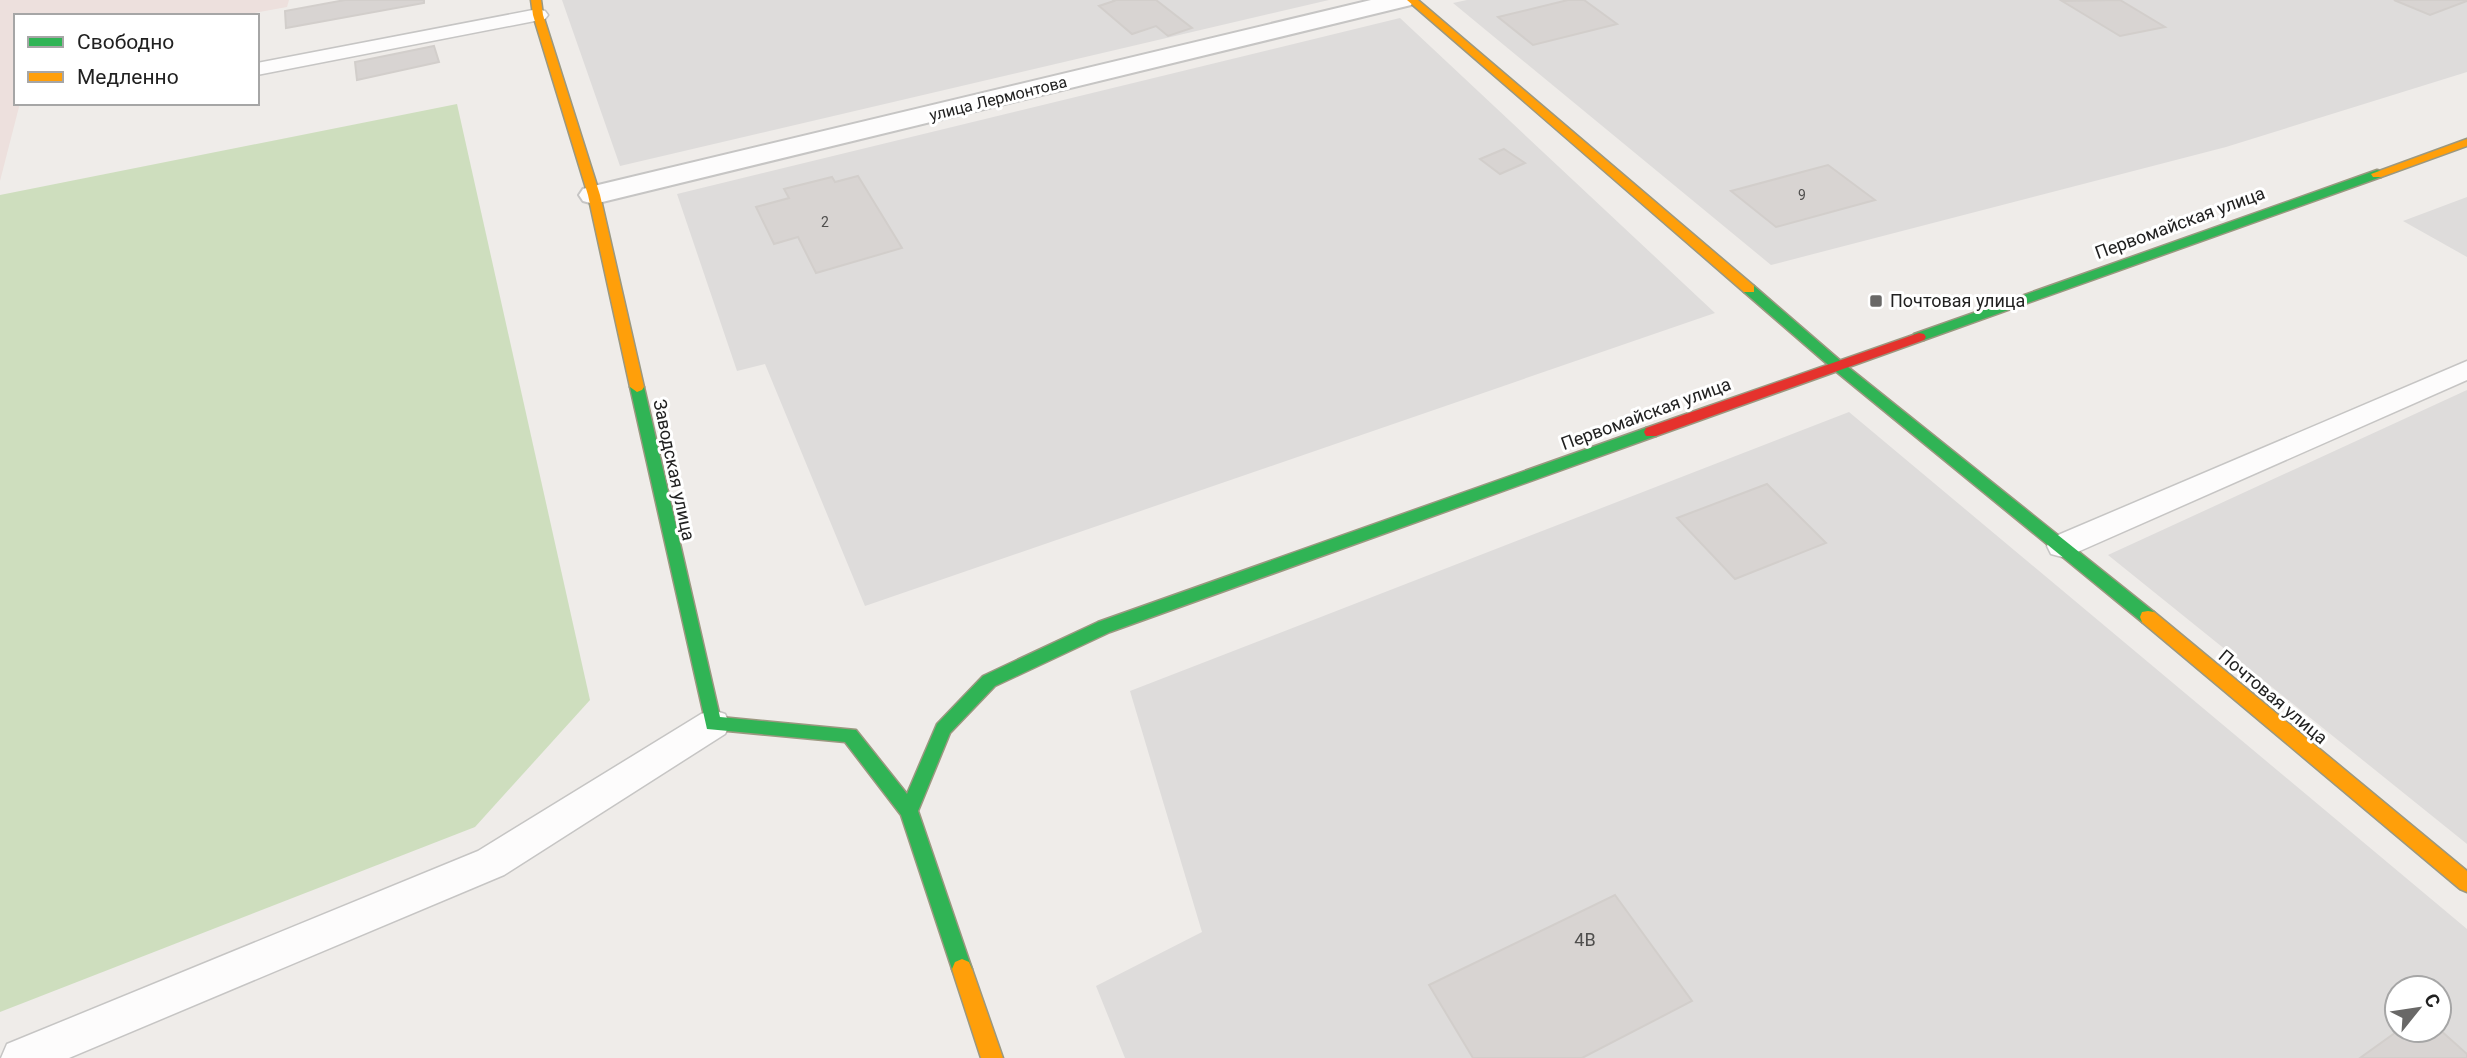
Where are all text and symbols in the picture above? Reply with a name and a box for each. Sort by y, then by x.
legend [14,14,259,105]
text: Свободно [77,30,174,54]
text: Медленно [77,65,179,89]
street label: улица Лермонтова [927,72,1069,125]
street label: Первомайская улица [2092,182,2268,263]
house number: 9 [1798,187,1806,203]
house number: 2 [821,214,829,230]
place label: Почтовая улица [1890,290,2025,311]
marker: Почтовая улица [1868,293,1884,309]
street label: Первомайская улица [1558,373,1734,454]
street label: Заводская улица [649,397,700,542]
street label: Почтовая улица [2215,645,2332,748]
house number: 4В [1574,929,1596,950]
north arrow [2383,974,2453,1044]
text: С [2419,990,2445,1012]

